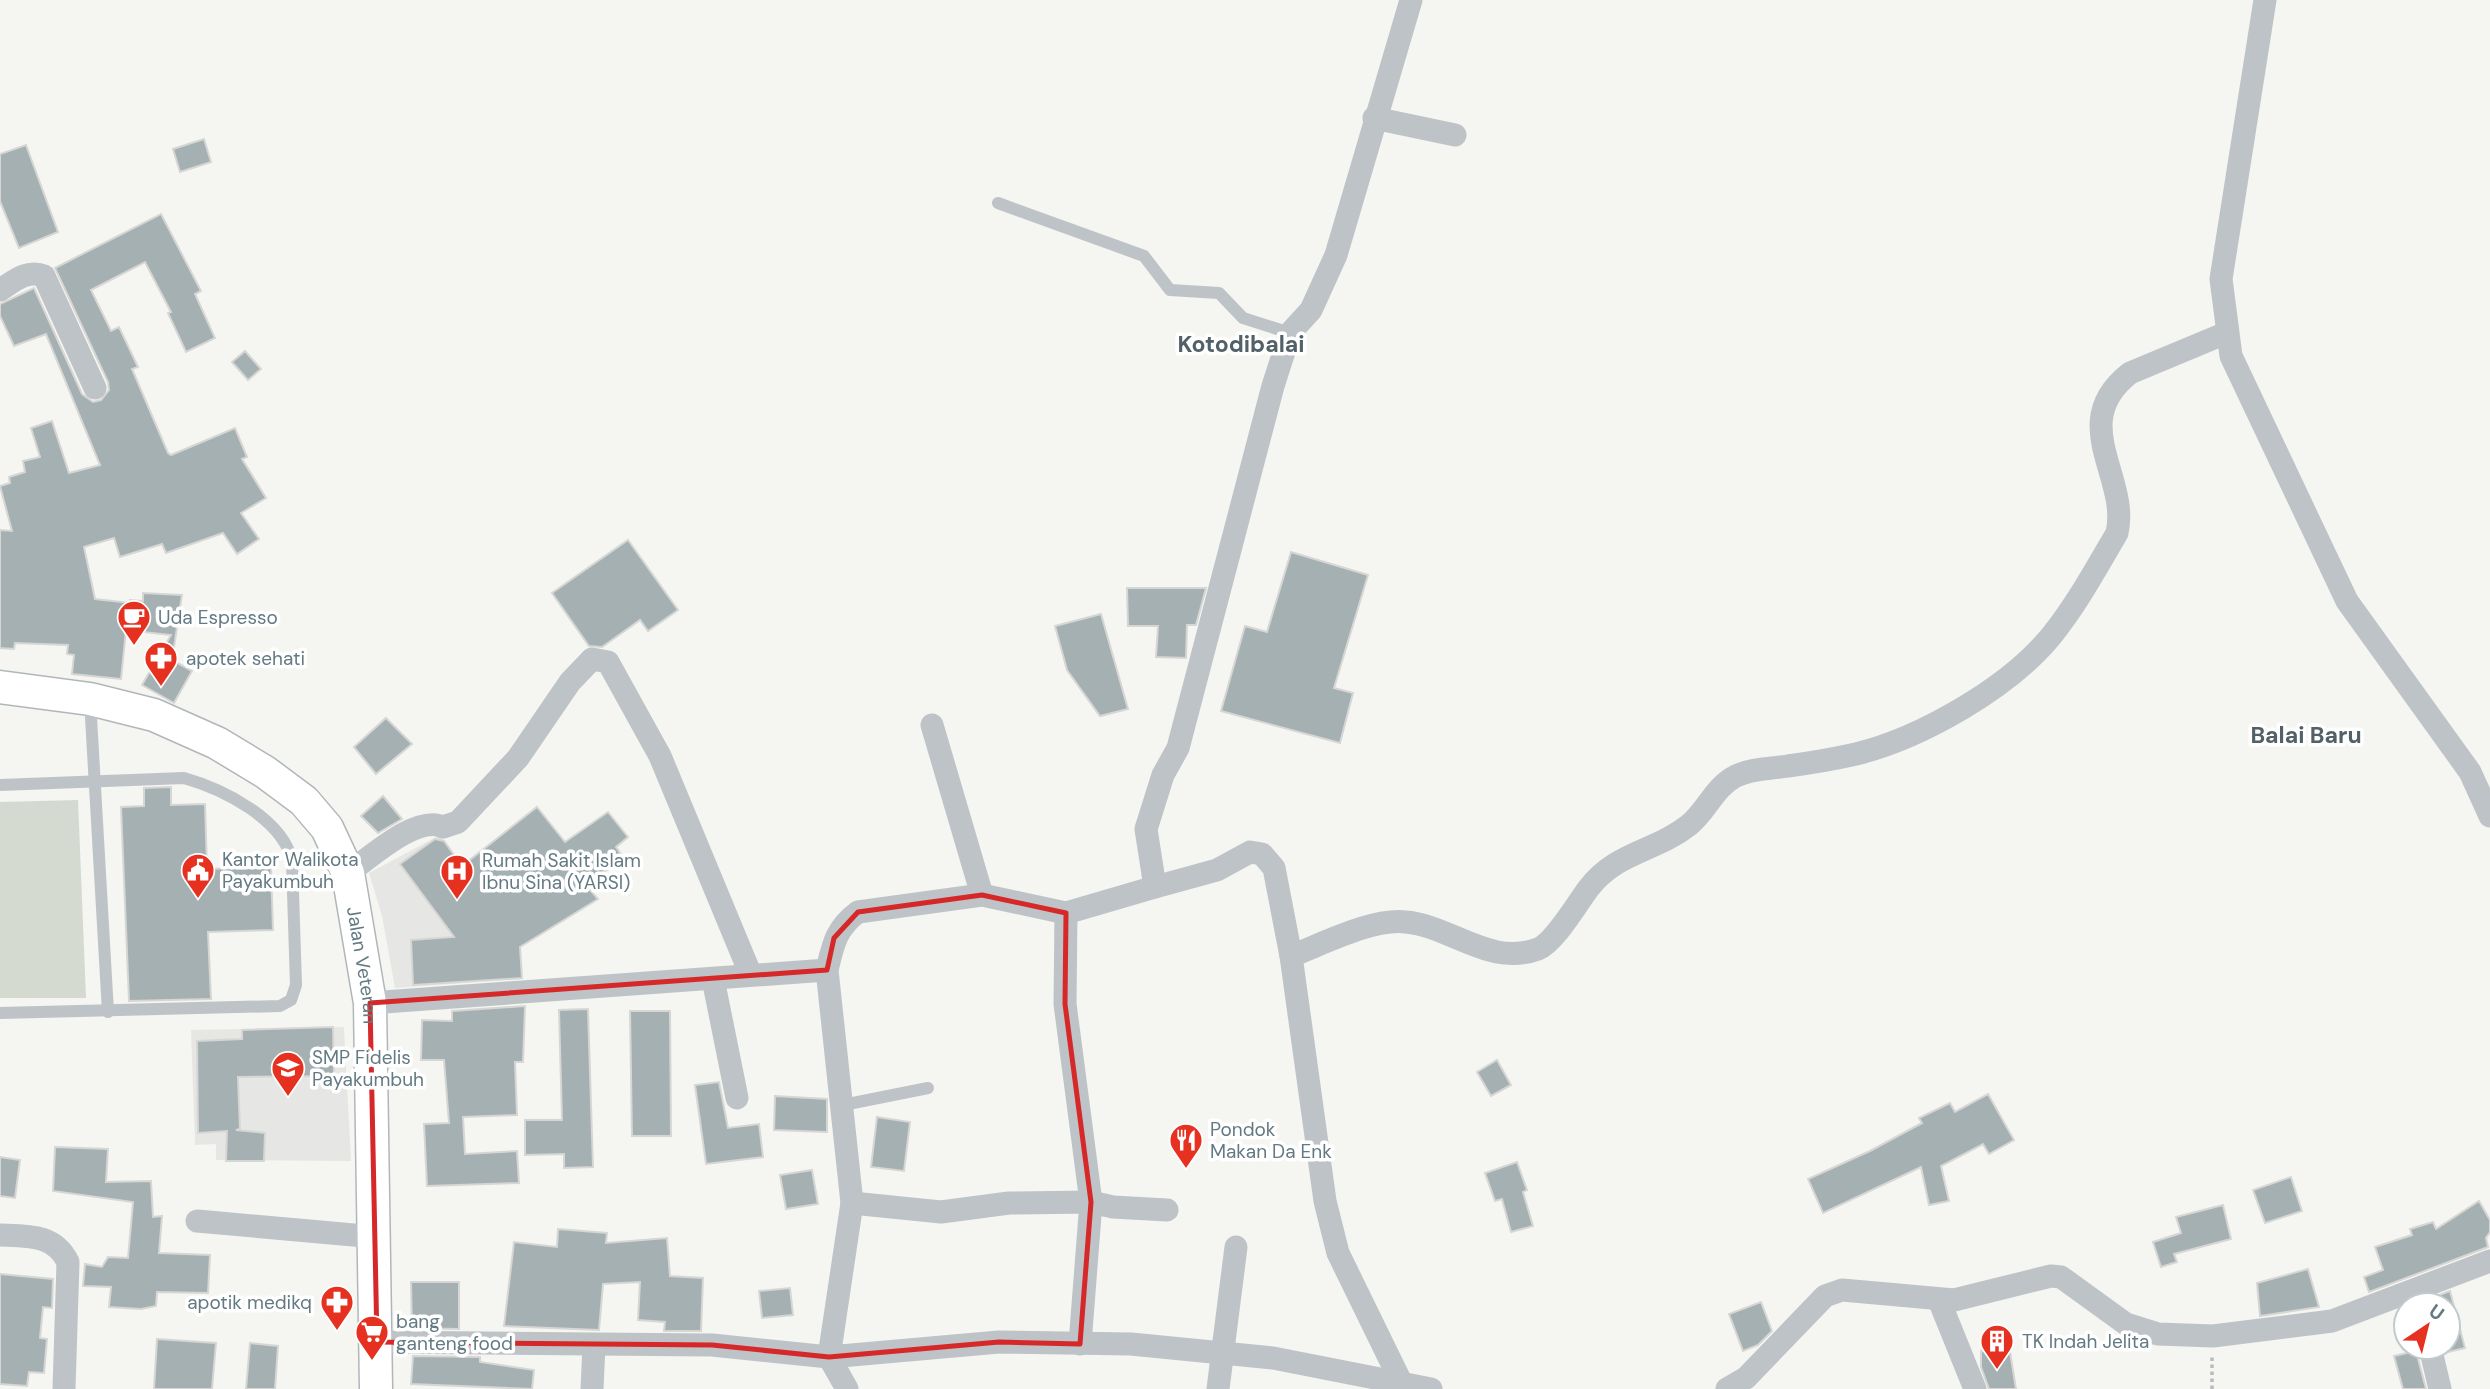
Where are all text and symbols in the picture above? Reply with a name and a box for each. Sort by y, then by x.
district label: Kotodibalai [1177,329,1305,359]
cafe icon: Uda Espresso [115,598,153,647]
place label: Uda Espresso [158,605,278,630]
pharmacy icon: apotek sehati [142,639,180,688]
place label: apotek sehati [186,646,305,671]
district label: Balai Baru [2250,720,2362,750]
place label: Kantor Walikota Payakumbuh [222,847,359,894]
place label: Rumah Sakit Islam Ibnu Sina (YARSI) [482,848,641,895]
public building icon: Kantor Walikota Payakumbuh [179,851,217,900]
hospital icon: Rumah Sakit Islam Ibnu Sina (YARSI) [438,852,476,901]
street label: Jalan Veteran [341,905,383,1024]
place label: SMP Fidelis Payakumbuh [312,1045,424,1092]
school or university icon: SMP Fidelis Payakumbuh [269,1049,307,1098]
place label: Pondok Makan Da Enk [1210,1117,1332,1164]
restaurant icon: Pondok Makan Da Enk [1167,1121,1205,1170]
pharmacy icon: apotik medikq [318,1283,356,1332]
place label: apotik medikq [187,1290,312,1315]
north arrow [2392,1291,2462,1361]
text: U [2424,1299,2449,1326]
place label: bang ganteng food [396,1309,513,1356]
supermarket icon: bang ganteng food [353,1313,391,1362]
building icon: TK Indah Jelita [1978,1322,2016,1371]
place label: TK Indah Jelita [2022,1329,2149,1354]

